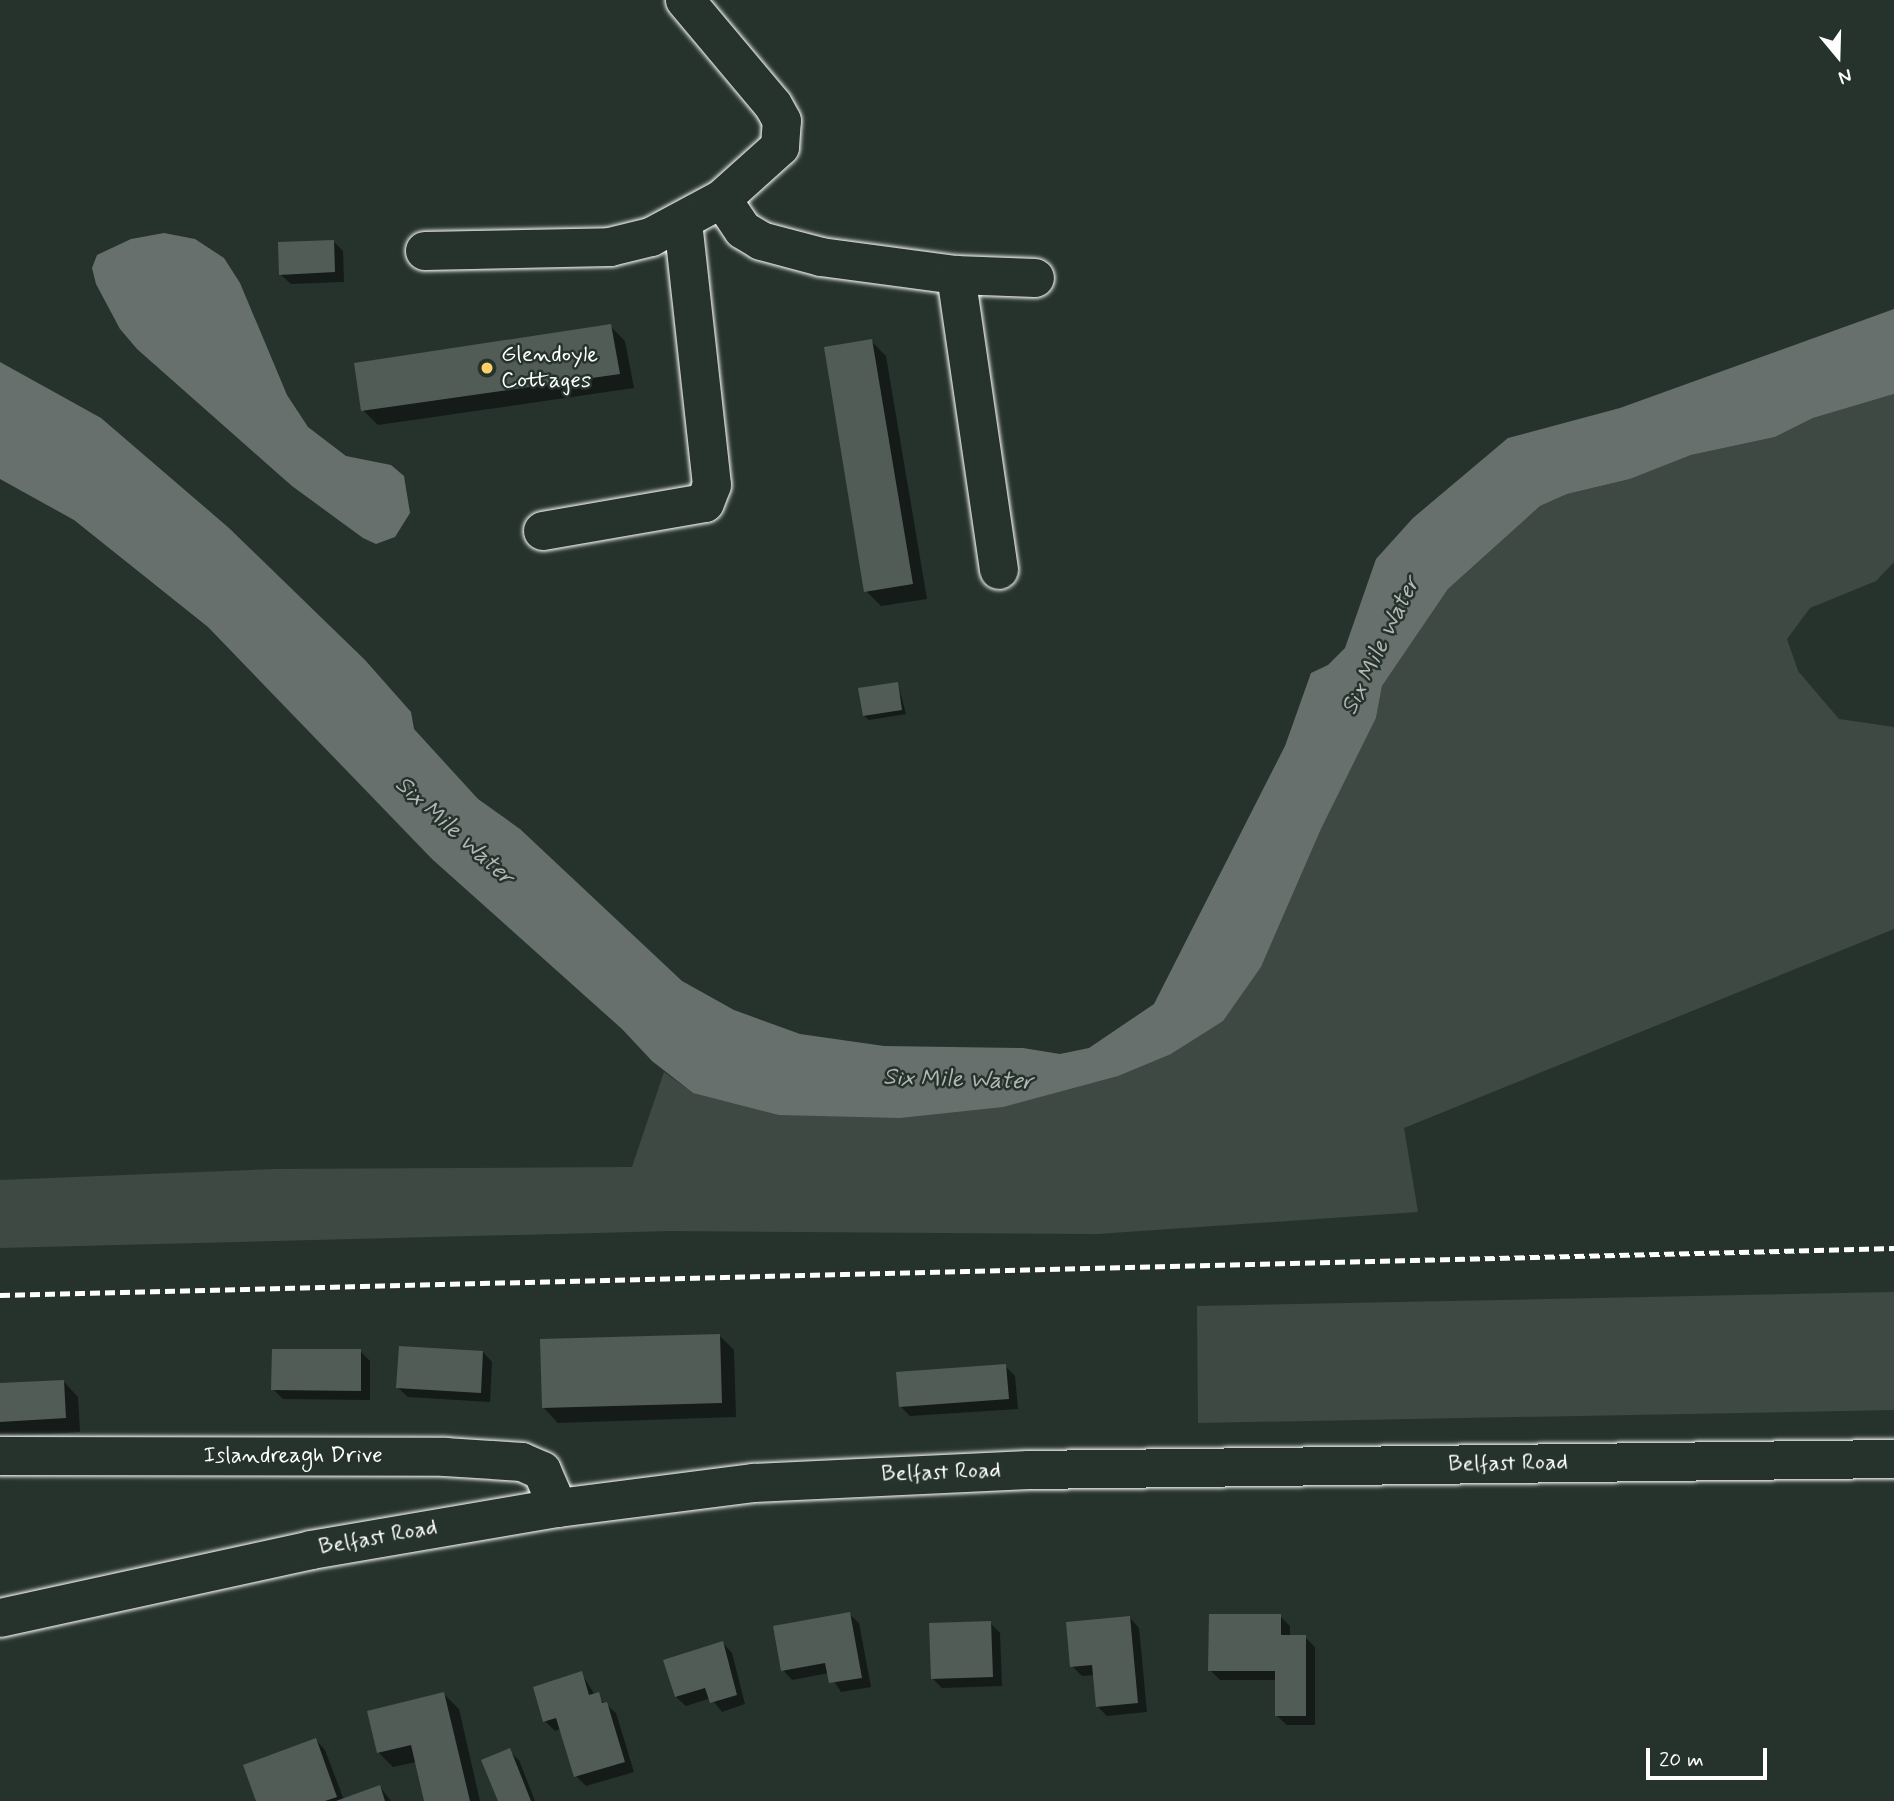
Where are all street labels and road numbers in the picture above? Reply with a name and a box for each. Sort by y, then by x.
street label: Islandreagh Drive [204,1442,382,1470]
street label: Belfast Road [1448,1449,1568,1479]
street label: Belfast Road [881,1457,1001,1489]
street label: Belfast Road [317,1514,439,1562]

